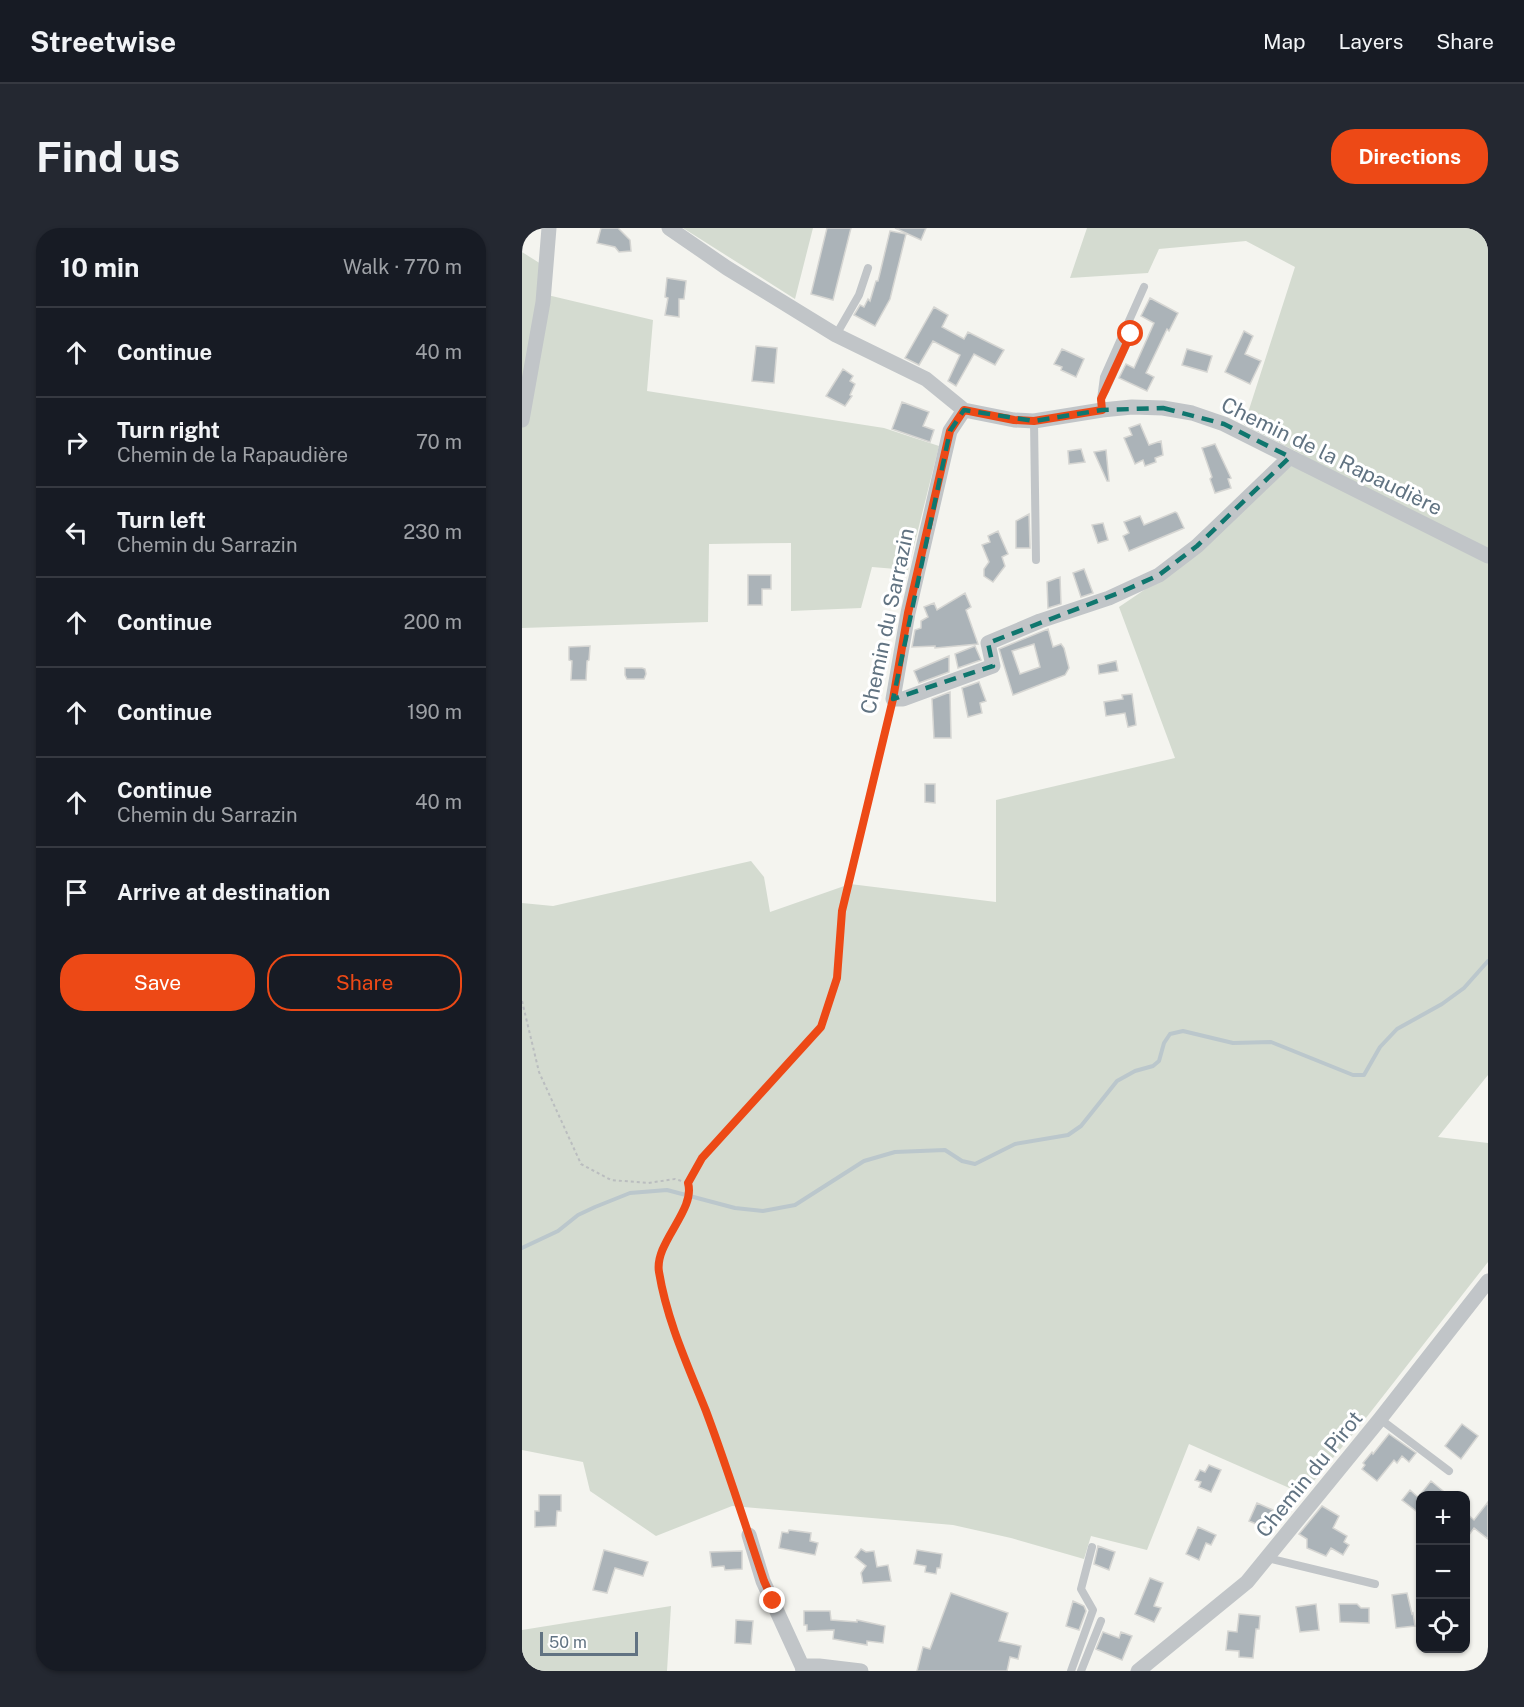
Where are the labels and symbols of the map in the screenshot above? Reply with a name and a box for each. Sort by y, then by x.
route start [1117,320,1143,346]
street label: Chemin de la Rapaudière [1217,392,1447,520]
street label: Chemin du Sarrazin [855,526,919,716]
street label: Chemin du Pirot [1251,1406,1367,1542]
route end [759,1587,785,1613]
scale bar [540,1629,638,1656]

